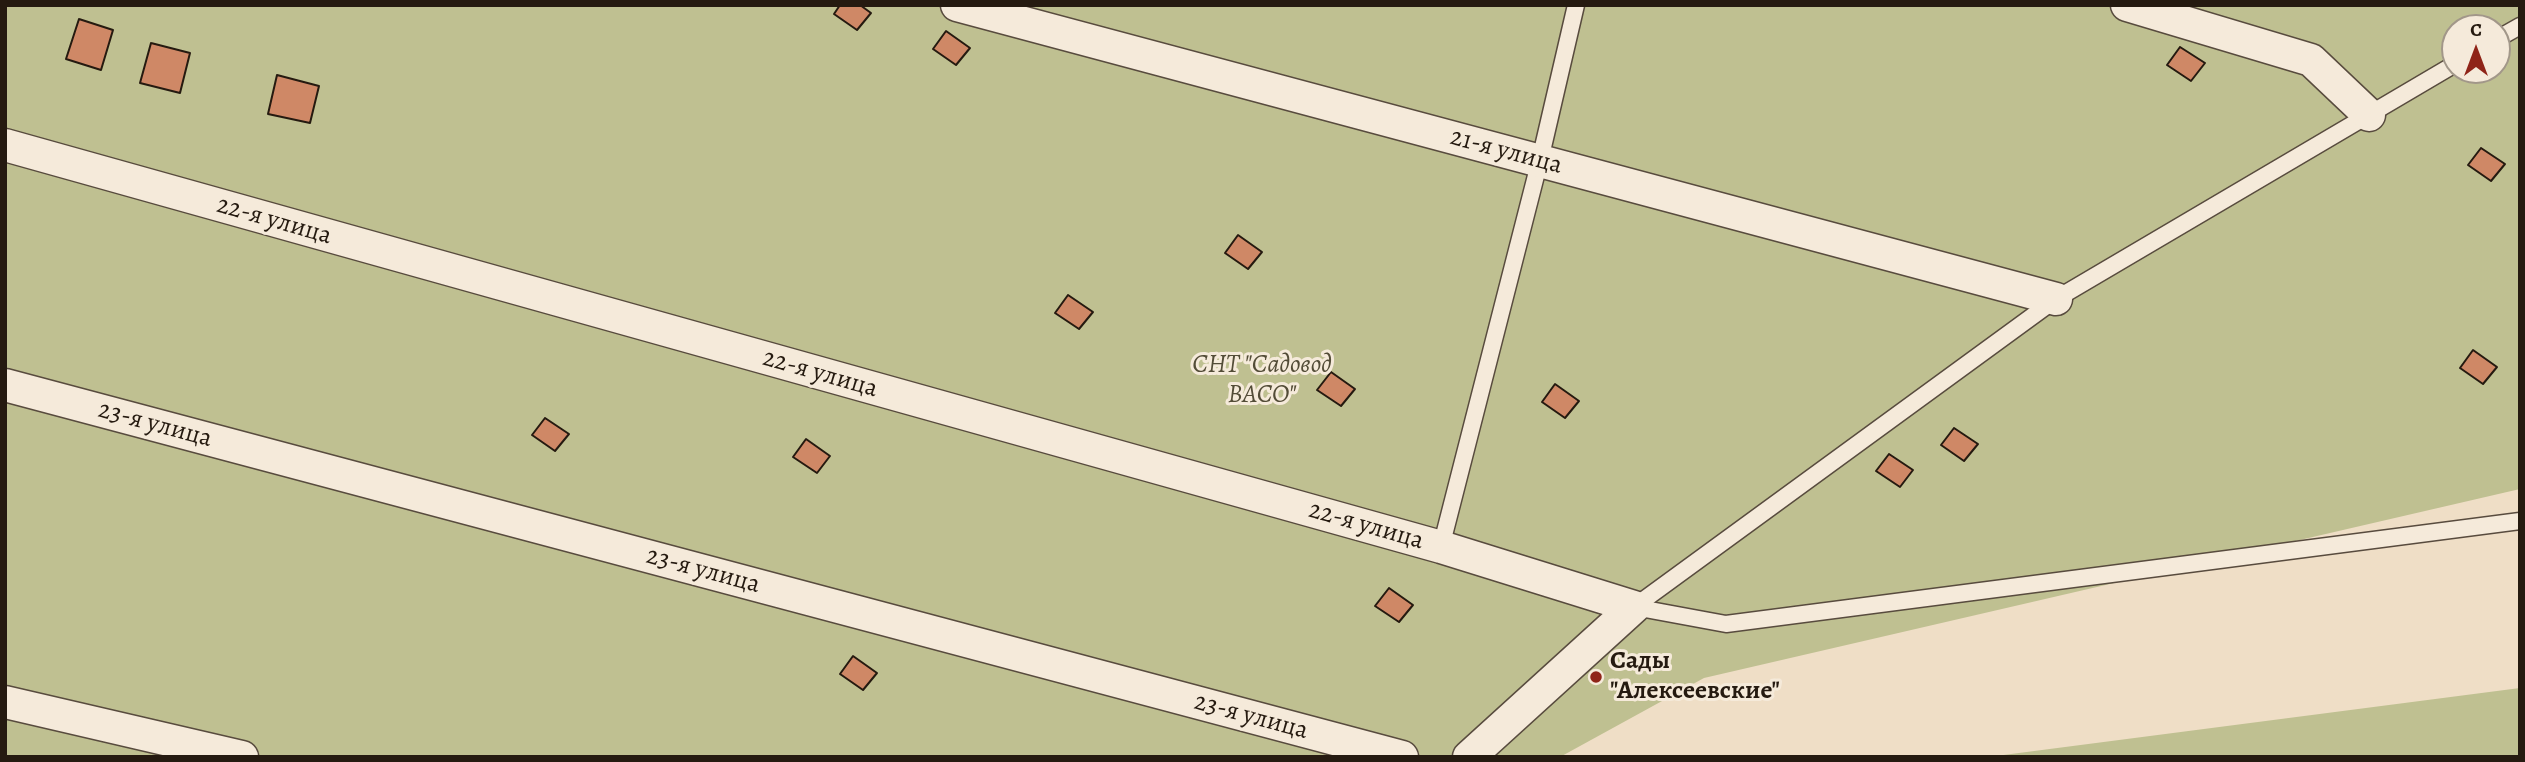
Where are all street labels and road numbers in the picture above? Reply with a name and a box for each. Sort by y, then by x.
street label: 21-я улица [1447,122,1565,182]
street label: 22-я улица [213,190,335,252]
street label: 22-я улица [759,343,881,405]
street label: 23-я улица [95,395,215,455]
street label: 22-я улица [1305,495,1427,557]
street label: 23-я улица [643,541,763,601]
street label: 23-я улица [1191,687,1311,747]

